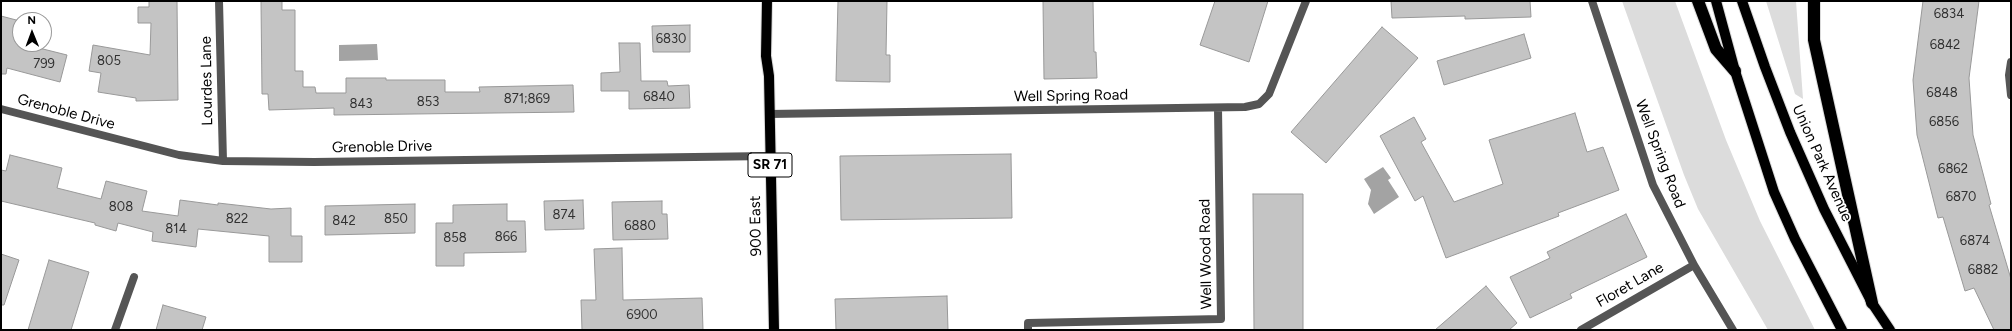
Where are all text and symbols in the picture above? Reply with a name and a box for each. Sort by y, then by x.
house number: 6834 [1934,6,1964,22]
north arrow [12,12,52,52]
text: N [27,14,36,27]
house number: 6830 [656,31,686,47]
street label: Lourdes Lane [197,36,217,126]
house number: 6842 [1930,37,1960,53]
house number: 805 [97,53,121,69]
house number: 799 [33,56,55,72]
house number: 6848 [1926,85,1958,101]
street label: Well Spring Road [1014,86,1128,106]
house number: 6840 [643,89,675,105]
street label: Grenoble Drive [15,90,117,134]
house number: 871;869 [504,91,550,107]
house number: 853 [417,94,439,110]
house number: 843 [349,96,373,112]
street label: Well Spring Road [1631,97,1689,211]
street label: Union Park Avenue [1788,102,1856,224]
house number: 6856 [1929,114,1959,130]
street label: Grenoble Drive [332,137,432,157]
road number: SR 71 [748,153,792,177]
house number: 6862 [1938,161,1968,177]
house number: 6870 [1946,189,1976,205]
street label: 900 East [746,196,766,256]
house number: 808 [109,199,133,215]
street label: Well Wood Road [1196,199,1216,309]
house number: 874 [552,207,576,223]
house number: 822 [226,211,248,227]
house number: 850 [384,211,408,227]
house number: 842 [332,213,356,229]
house number: 6880 [624,218,656,234]
house number: 814 [165,221,187,237]
house number: 866 [495,229,517,245]
house number: 858 [443,230,467,246]
house number: 6874 [1960,233,1990,249]
street label: Floret Lane [1593,259,1667,311]
house number: 6882 [1968,262,1998,278]
house number: 6900 [626,307,658,323]

